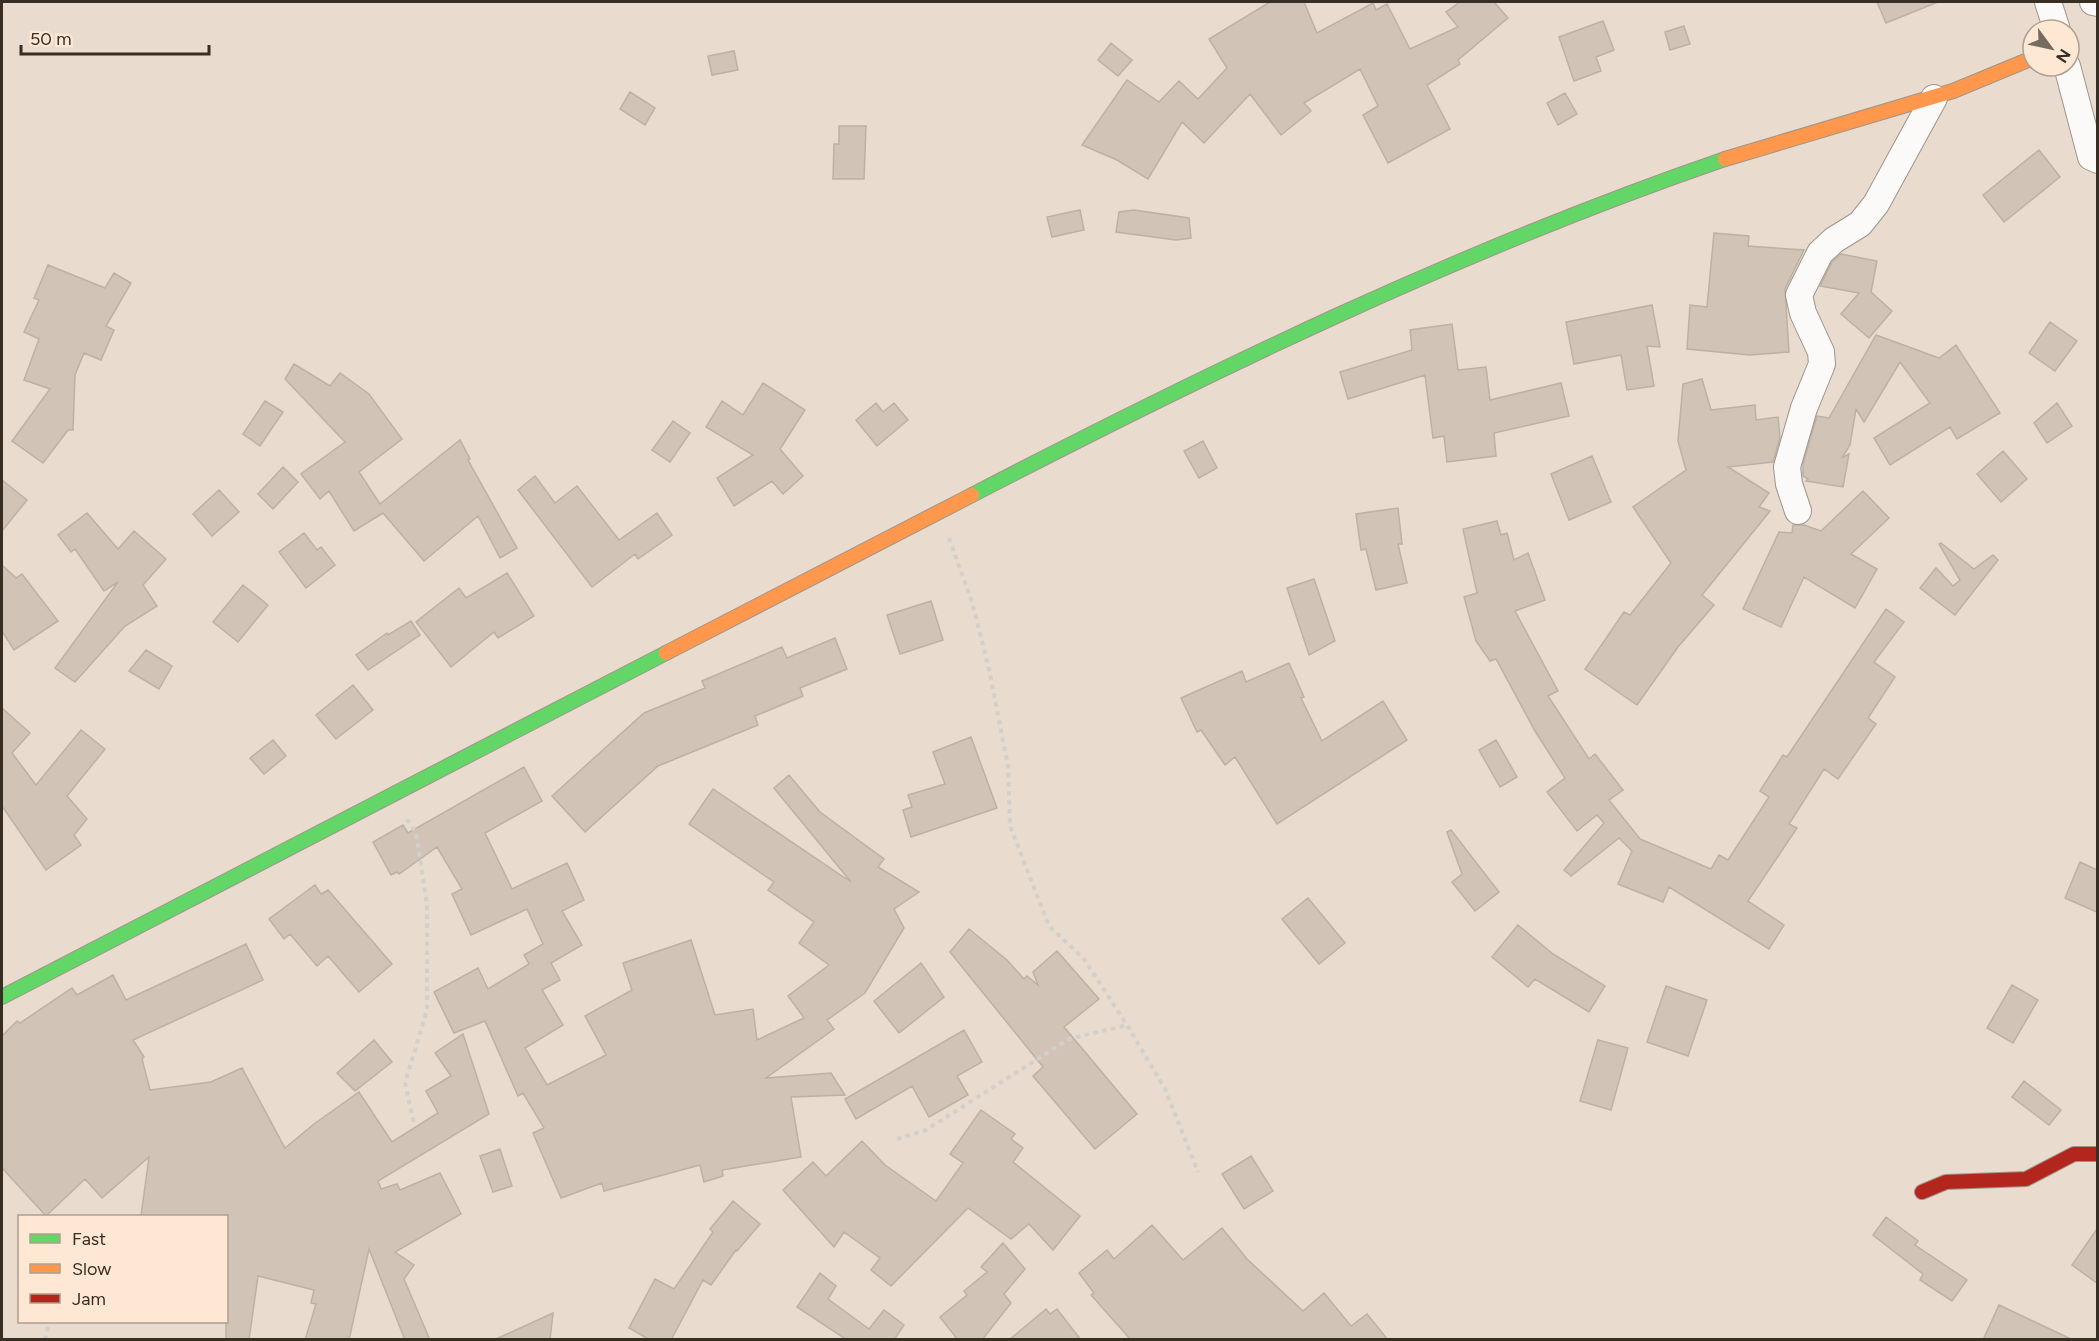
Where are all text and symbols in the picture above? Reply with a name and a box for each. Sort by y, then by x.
scale bar [21,18,208,56]
north arrow [2021,18,2081,78]
text: 50 m [30,28,72,50]
text: N [2052,46,2074,66]
legend [18,1215,228,1323]
text: Fast [72,1228,106,1250]
text: Slow [72,1258,111,1280]
text: Jam [72,1288,106,1310]

